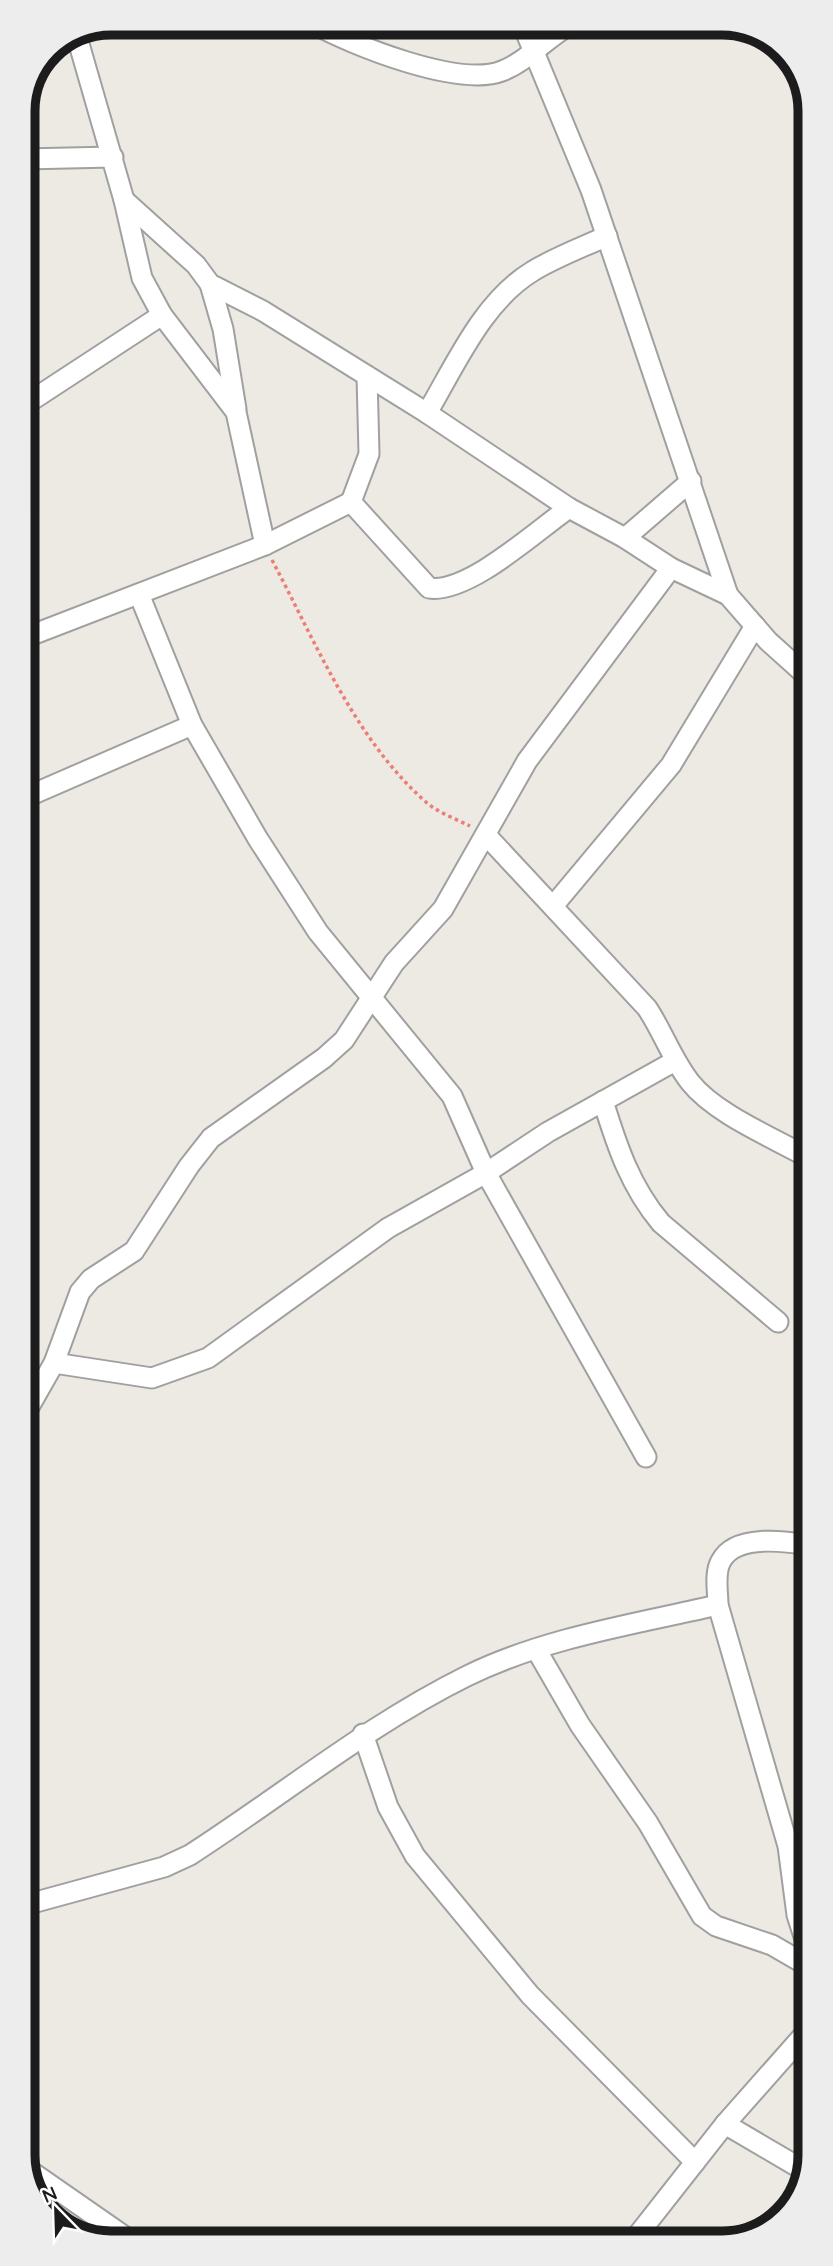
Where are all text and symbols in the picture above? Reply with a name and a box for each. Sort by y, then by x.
north arrow [21,2175,91,2245]
text: N [38,2181,60,2208]

